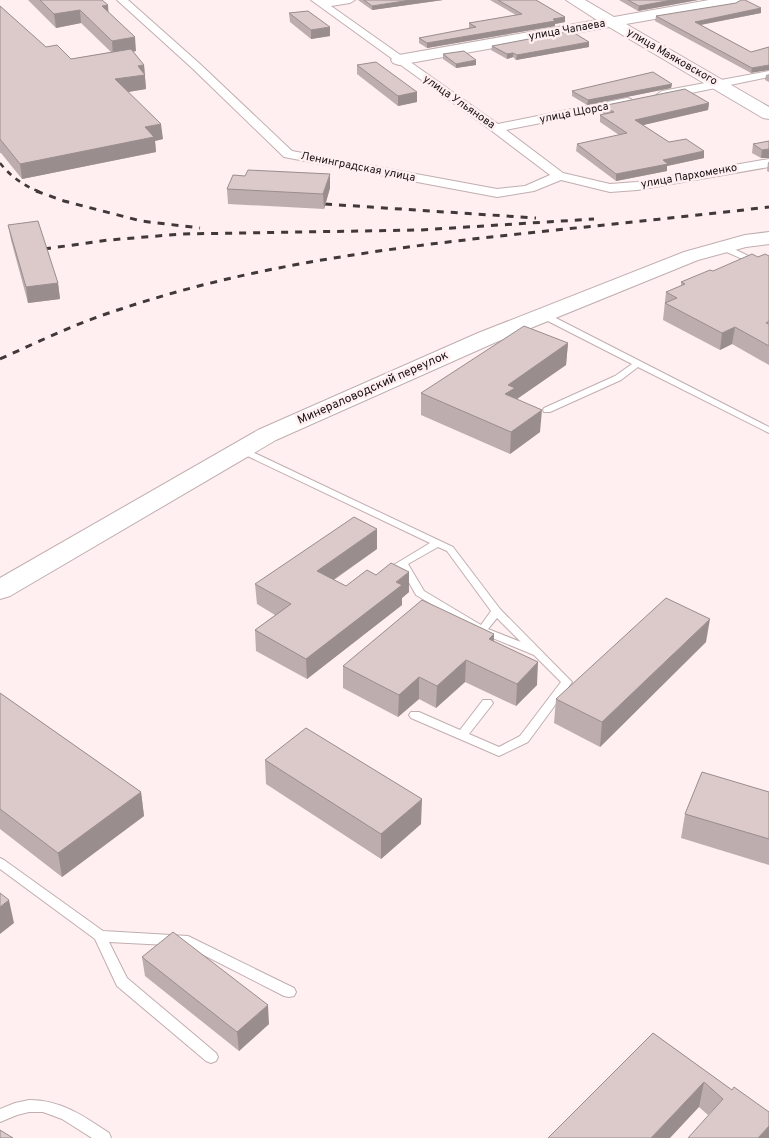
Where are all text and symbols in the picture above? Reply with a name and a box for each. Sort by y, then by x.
street label: улица Чапаева [528,16,607,44]
street label: улица Маяковского [624,25,720,89]
street label: улица Ульянова [420,72,498,132]
street label: улица Щорса [538,99,610,127]
street label: Ленинградская улица [300,149,417,185]
street label: улица Пархоменко [640,161,738,191]
street label: Минераловодский переулок [295,347,451,429]

